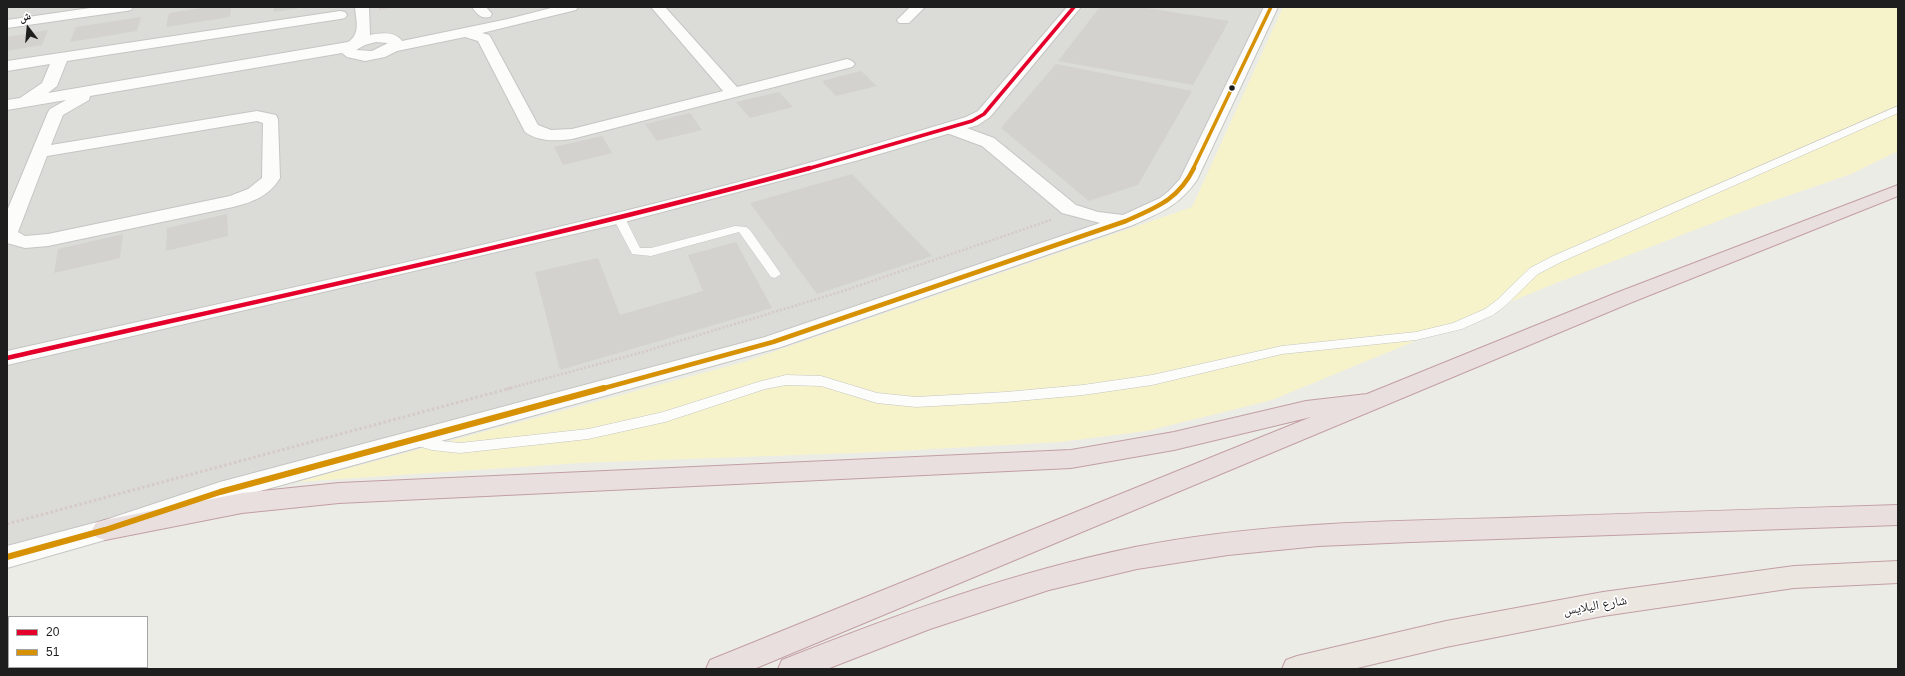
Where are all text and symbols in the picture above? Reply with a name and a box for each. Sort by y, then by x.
north arrow [8,8,48,48]
text: ش [17,9,32,24]
unlabelled marker [1227,83,1237,93]
street label: شارع اليلايس [1562,593,1628,619]
legend [8,616,148,668]
text: 20 [46,625,59,639]
text: 51 [46,645,59,659]

